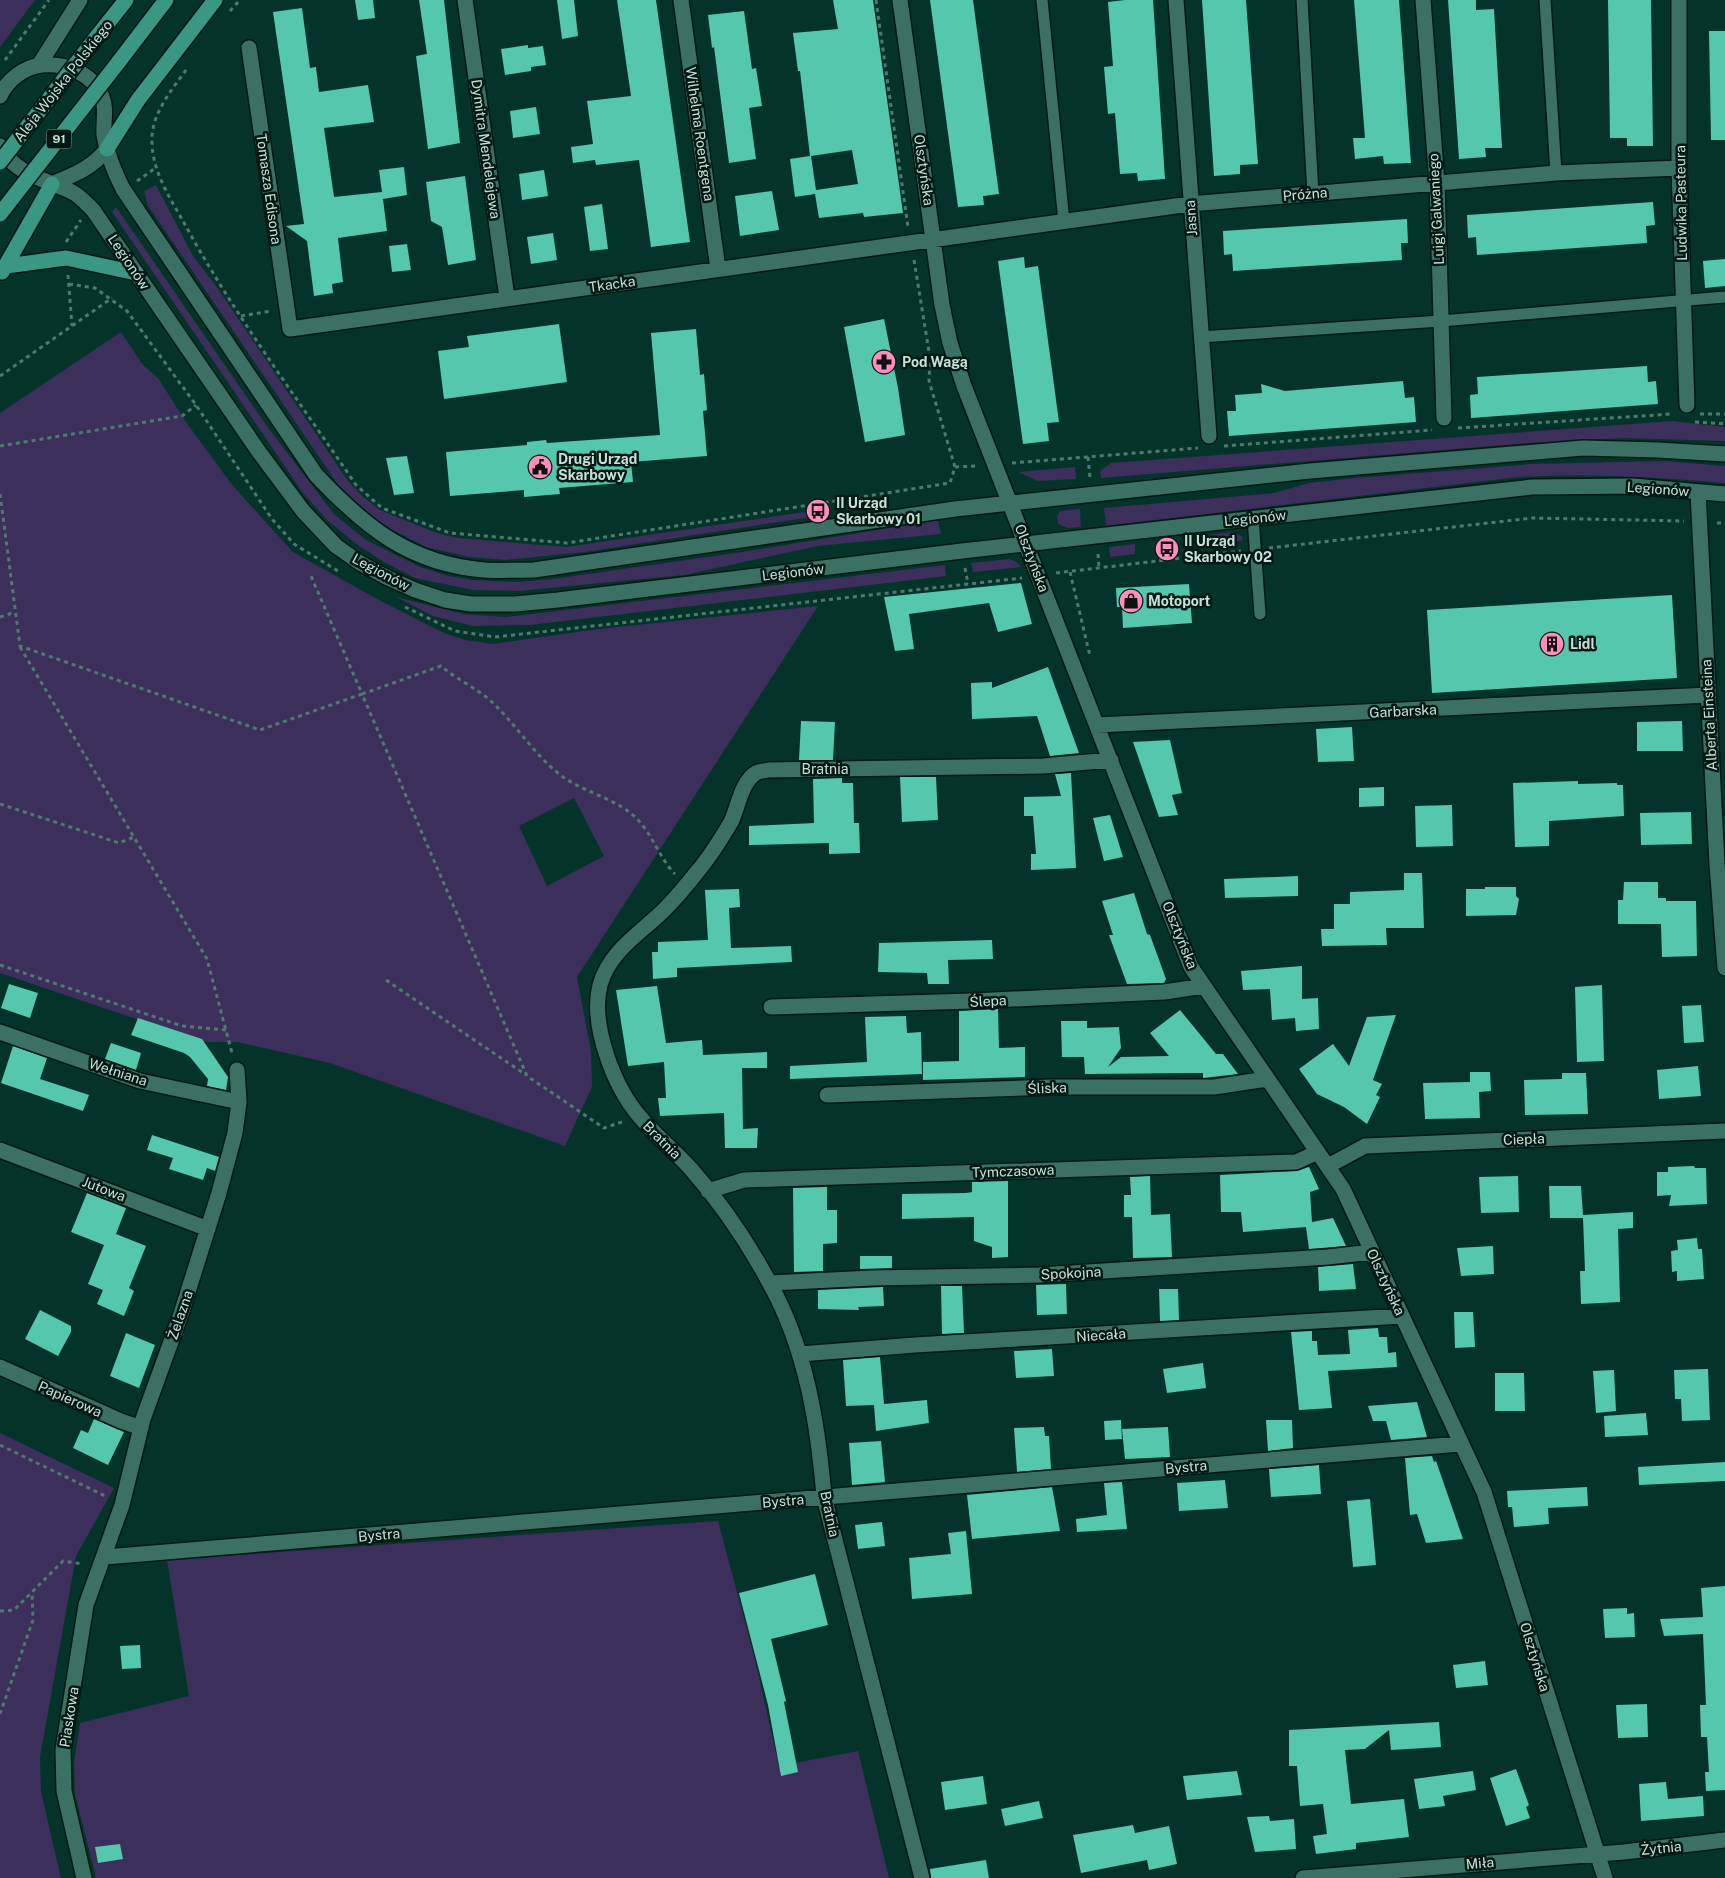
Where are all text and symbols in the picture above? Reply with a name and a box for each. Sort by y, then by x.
street label: Aleja Wojska Polskiego [11,17,115,145]
street label: Wilhelma Roentgena [683,66,717,202]
street label: Dymitra Mendelejewa [468,78,504,220]
road number: 91 [46,130,72,148]
street label: Tomasza Edisona [253,133,285,245]
street label: Olsztyńska [911,133,937,207]
street label: Ludwika Pasteura [1672,145,1690,261]
street label: Luigi Galwaniego [1425,153,1447,265]
street label: Próżna [1282,184,1328,204]
street label: Jasna [1182,199,1200,237]
street label: Legionów [105,232,153,292]
street label: Tkacka [588,273,636,295]
pharmacy icon: Pod Wagą [871,349,897,375]
place label: Pod Wagą [902,354,968,370]
place label: Drugi Urząd Skarbowy [558,451,637,483]
public building icon: Drugi Urząd Skarbowy [527,454,553,480]
street label: Legionów [1626,479,1690,499]
place label: II Urząd Skarbowy 01 [836,495,921,527]
bus stop icon: II Urząd Skarbowy 01 [805,498,831,524]
street label: Legionów [1223,507,1287,529]
street label: Olsztyńska [1012,522,1052,594]
place label: II Urząd Skarbowy 02 [1184,533,1272,565]
bus stop icon: II Urząd Skarbowy 02 [1154,536,1180,562]
street label: Legionów [350,550,412,594]
street label: Legionów [761,560,825,584]
shop icon: Motoport [1118,588,1144,614]
place label: Motoport [1148,593,1210,609]
building icon: Lidl [1539,631,1565,657]
place label: Lidl [1570,636,1595,652]
street label: Alberta Einsteina [1698,659,1720,771]
street label: Garbarska [1369,701,1437,721]
street label: Bratnia [802,761,848,777]
street label: Olsztyńska [1159,899,1201,971]
street label: Ślepa [969,990,1007,1010]
street label: Wełniana [87,1055,149,1089]
street label: Śliska [1027,1077,1067,1097]
street label: Bratnia [640,1118,684,1162]
street label: Ciepła [1503,1130,1545,1148]
street label: Tymczasowa [971,1162,1055,1180]
street label: Jutowa [80,1173,128,1205]
street label: Olsztyńska [1364,1246,1408,1318]
street label: Spokojna [1040,1263,1102,1283]
street label: Żelazna [162,1288,196,1342]
street label: Niecała [1076,1325,1126,1345]
street label: Papierowa [36,1378,104,1420]
street label: Bystra [1164,1457,1208,1477]
street label: Bratnia [817,1489,843,1539]
street label: Bystra [761,1491,805,1511]
street label: Bystra [357,1525,401,1545]
street label: Olsztyńska [1517,1620,1553,1694]
street label: Piaskowa [56,1686,82,1748]
street label: Żytnia [1640,1836,1682,1858]
street label: Miła [1465,1854,1495,1872]

